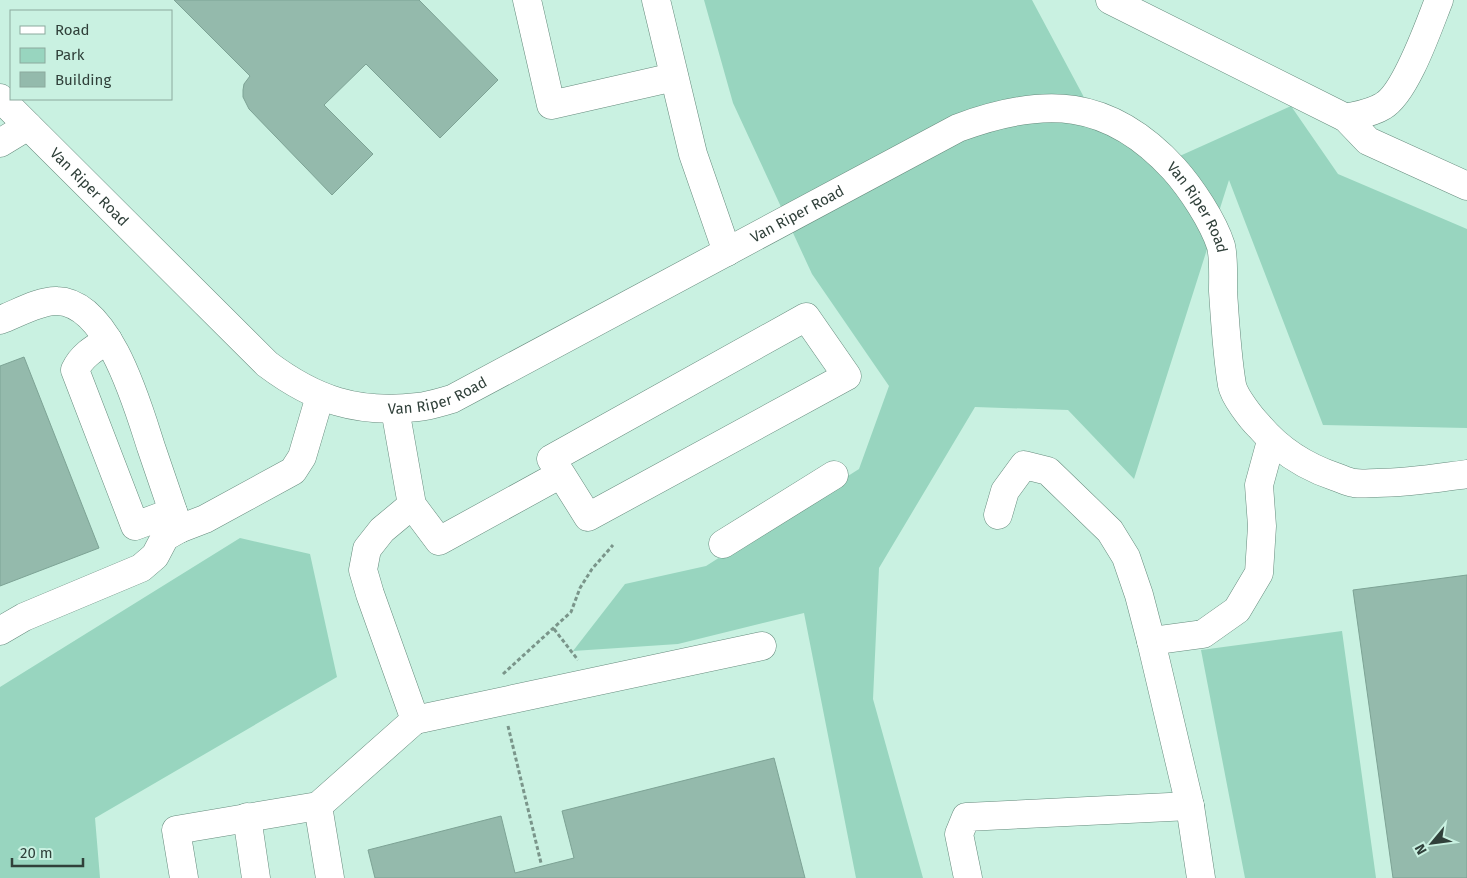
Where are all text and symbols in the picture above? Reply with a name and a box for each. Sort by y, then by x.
legend [10,10,172,100]
text: Road [55,21,90,39]
text: Park [55,46,85,64]
text: Building [55,71,111,89]
street label: Van Riper Road [46,144,132,230]
street label: Van Riper Road [1163,158,1231,254]
street label: Van Riper Road [747,182,847,246]
street label: Van Riper Road [388,373,490,418]
north arrow [1407,818,1457,868]
scale bar [12,836,84,868]
text: N [1411,841,1431,857]
text: 20 m [20,844,53,862]

